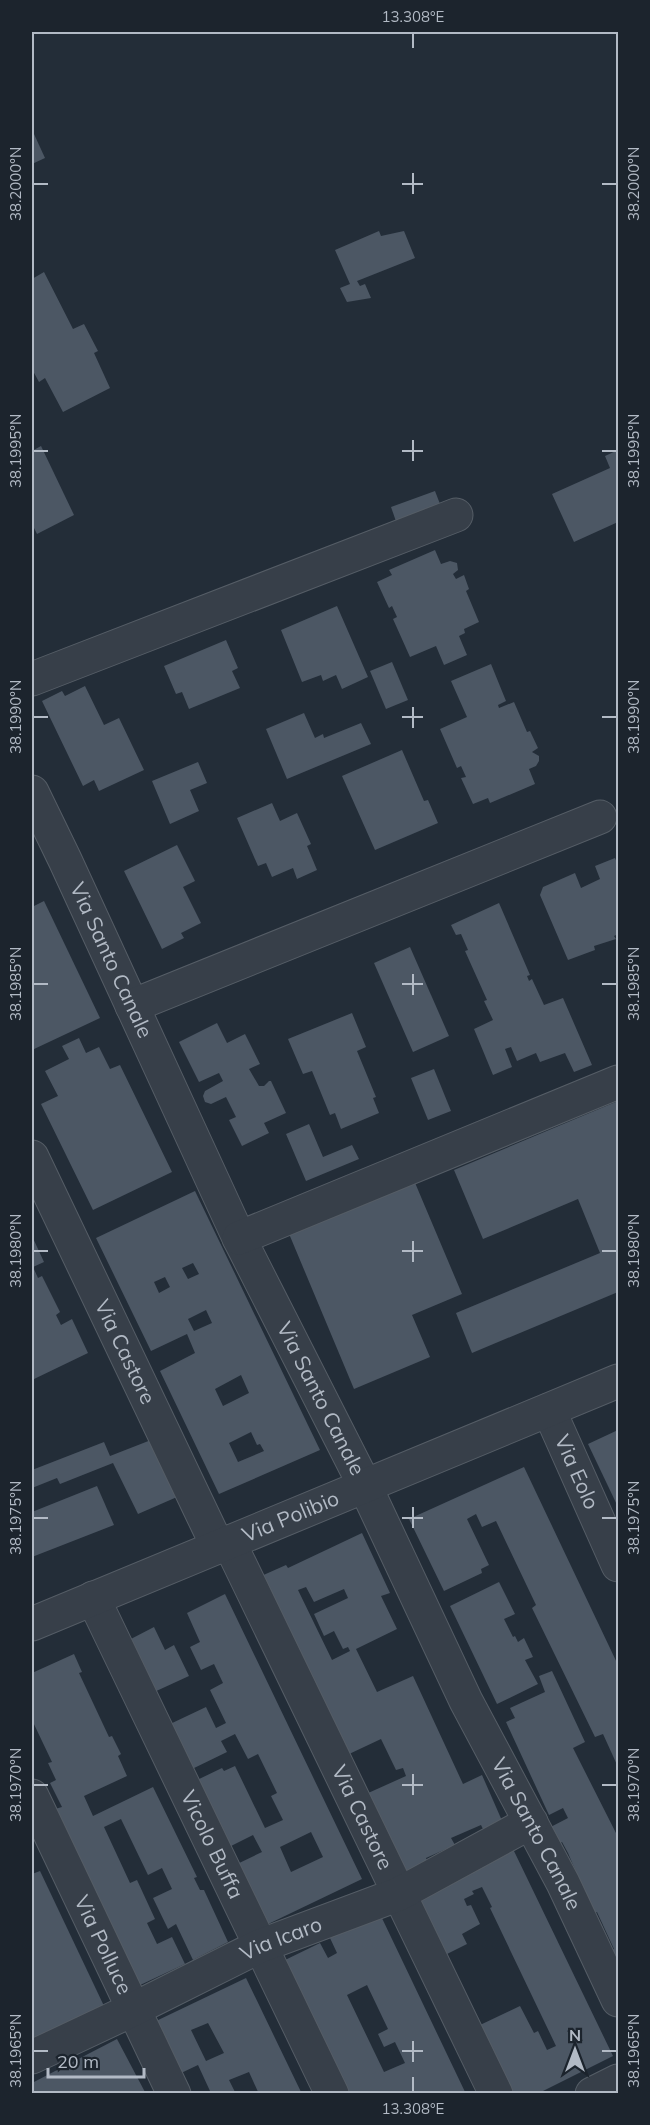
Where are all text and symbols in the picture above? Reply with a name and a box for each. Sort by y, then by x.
text: 13.308°E [382,7,445,26]
text: 38.2000°N [6,147,25,221]
text: 38.2000°N [624,147,643,221]
text: 38.1995°N [6,414,25,488]
text: 38.1995°N [624,414,643,488]
text: 38.1990°N [6,680,25,754]
text: 38.1990°N [624,680,643,754]
street label: Via Santo Canale [65,878,159,1042]
text: 38.1985°N [6,947,25,1021]
text: 38.1985°N [624,947,643,1021]
text: 38.1980°N [6,1214,25,1288]
text: 38.1980°N [624,1214,643,1288]
street label: Via Castore [90,1295,162,1408]
street label: Via Santo Canale [272,1317,371,1479]
street label: Via Eolo [550,1430,606,1513]
text: 38.1975°N [6,1481,25,1555]
text: 38.1975°N [624,1481,643,1555]
street label: Via Polibio [238,1484,343,1547]
text: 38.1970°N [6,1748,25,1822]
text: 38.1970°N [624,1748,643,1822]
street label: Via Santo Canale [487,1753,588,1914]
street label: Via Castore [327,1761,399,1874]
street label: Vicolo Buffa [176,1786,250,1903]
street label: Via Polluce [69,1891,139,1998]
street label: Via Icaro [235,1910,325,1966]
text: 38.1965°N [6,2014,25,2088]
text: 38.1965°N [624,2014,643,2088]
north arrow [545,2020,605,2080]
text: N [569,2025,581,2045]
scale bar [48,2041,144,2079]
text: 20 m [57,2050,99,2073]
text: 13.308°E [382,2099,445,2118]

